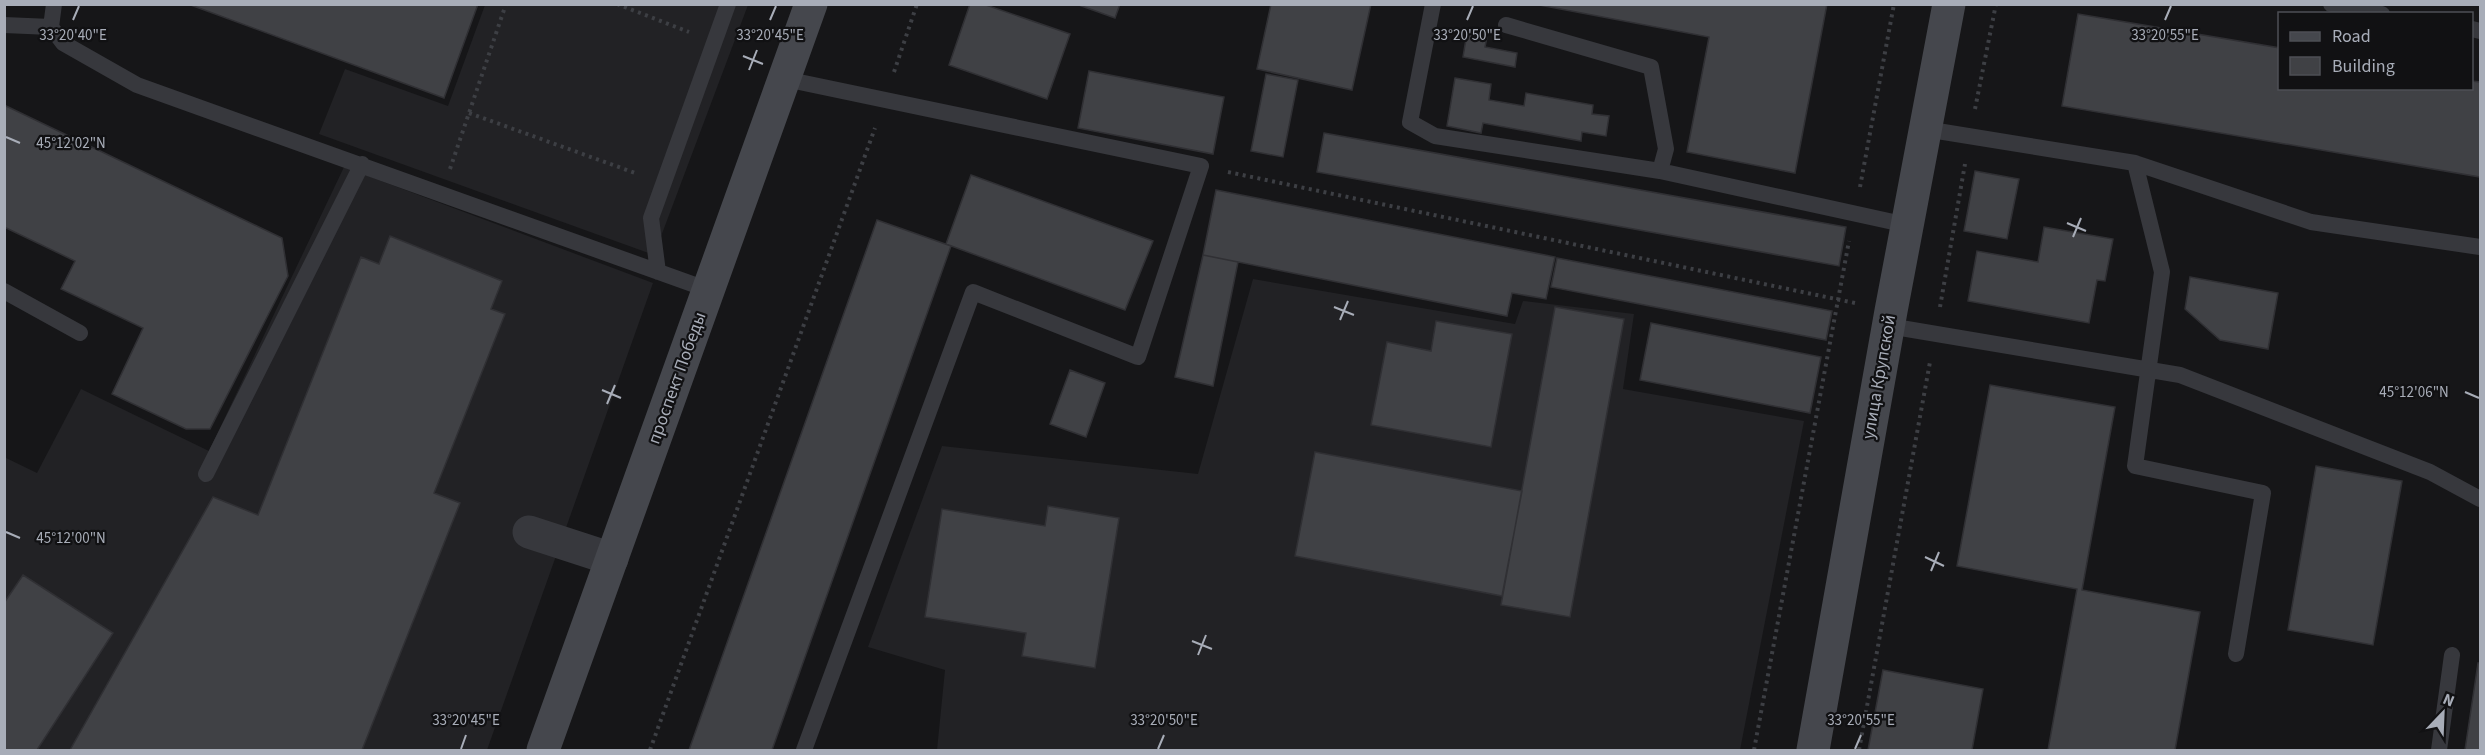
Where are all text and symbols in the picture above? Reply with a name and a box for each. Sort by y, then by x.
legend [2278,12,2473,90]
text: Road [2332,24,2371,49]
text: 33°20'40"E [39,25,107,46]
text: 33°20'45"E [736,25,804,46]
text: 33°20'50"E [1433,25,1501,46]
text: 33°20'55"E [2131,25,2199,46]
text: Building [2332,54,2395,79]
text: 45°12'02"N [36,133,106,154]
street label: проспект Победы [641,308,713,448]
street label: улица Крупской [1856,313,1902,441]
text: 45°12'06"N [2379,382,2449,403]
text: 45°12'00"N [36,528,106,549]
north arrow [2413,683,2473,743]
text: N [2439,688,2458,712]
text: 33°20'45"E [432,710,500,731]
text: 33°20'50"E [1130,710,1198,731]
text: 33°20'55"E [1827,710,1895,731]

